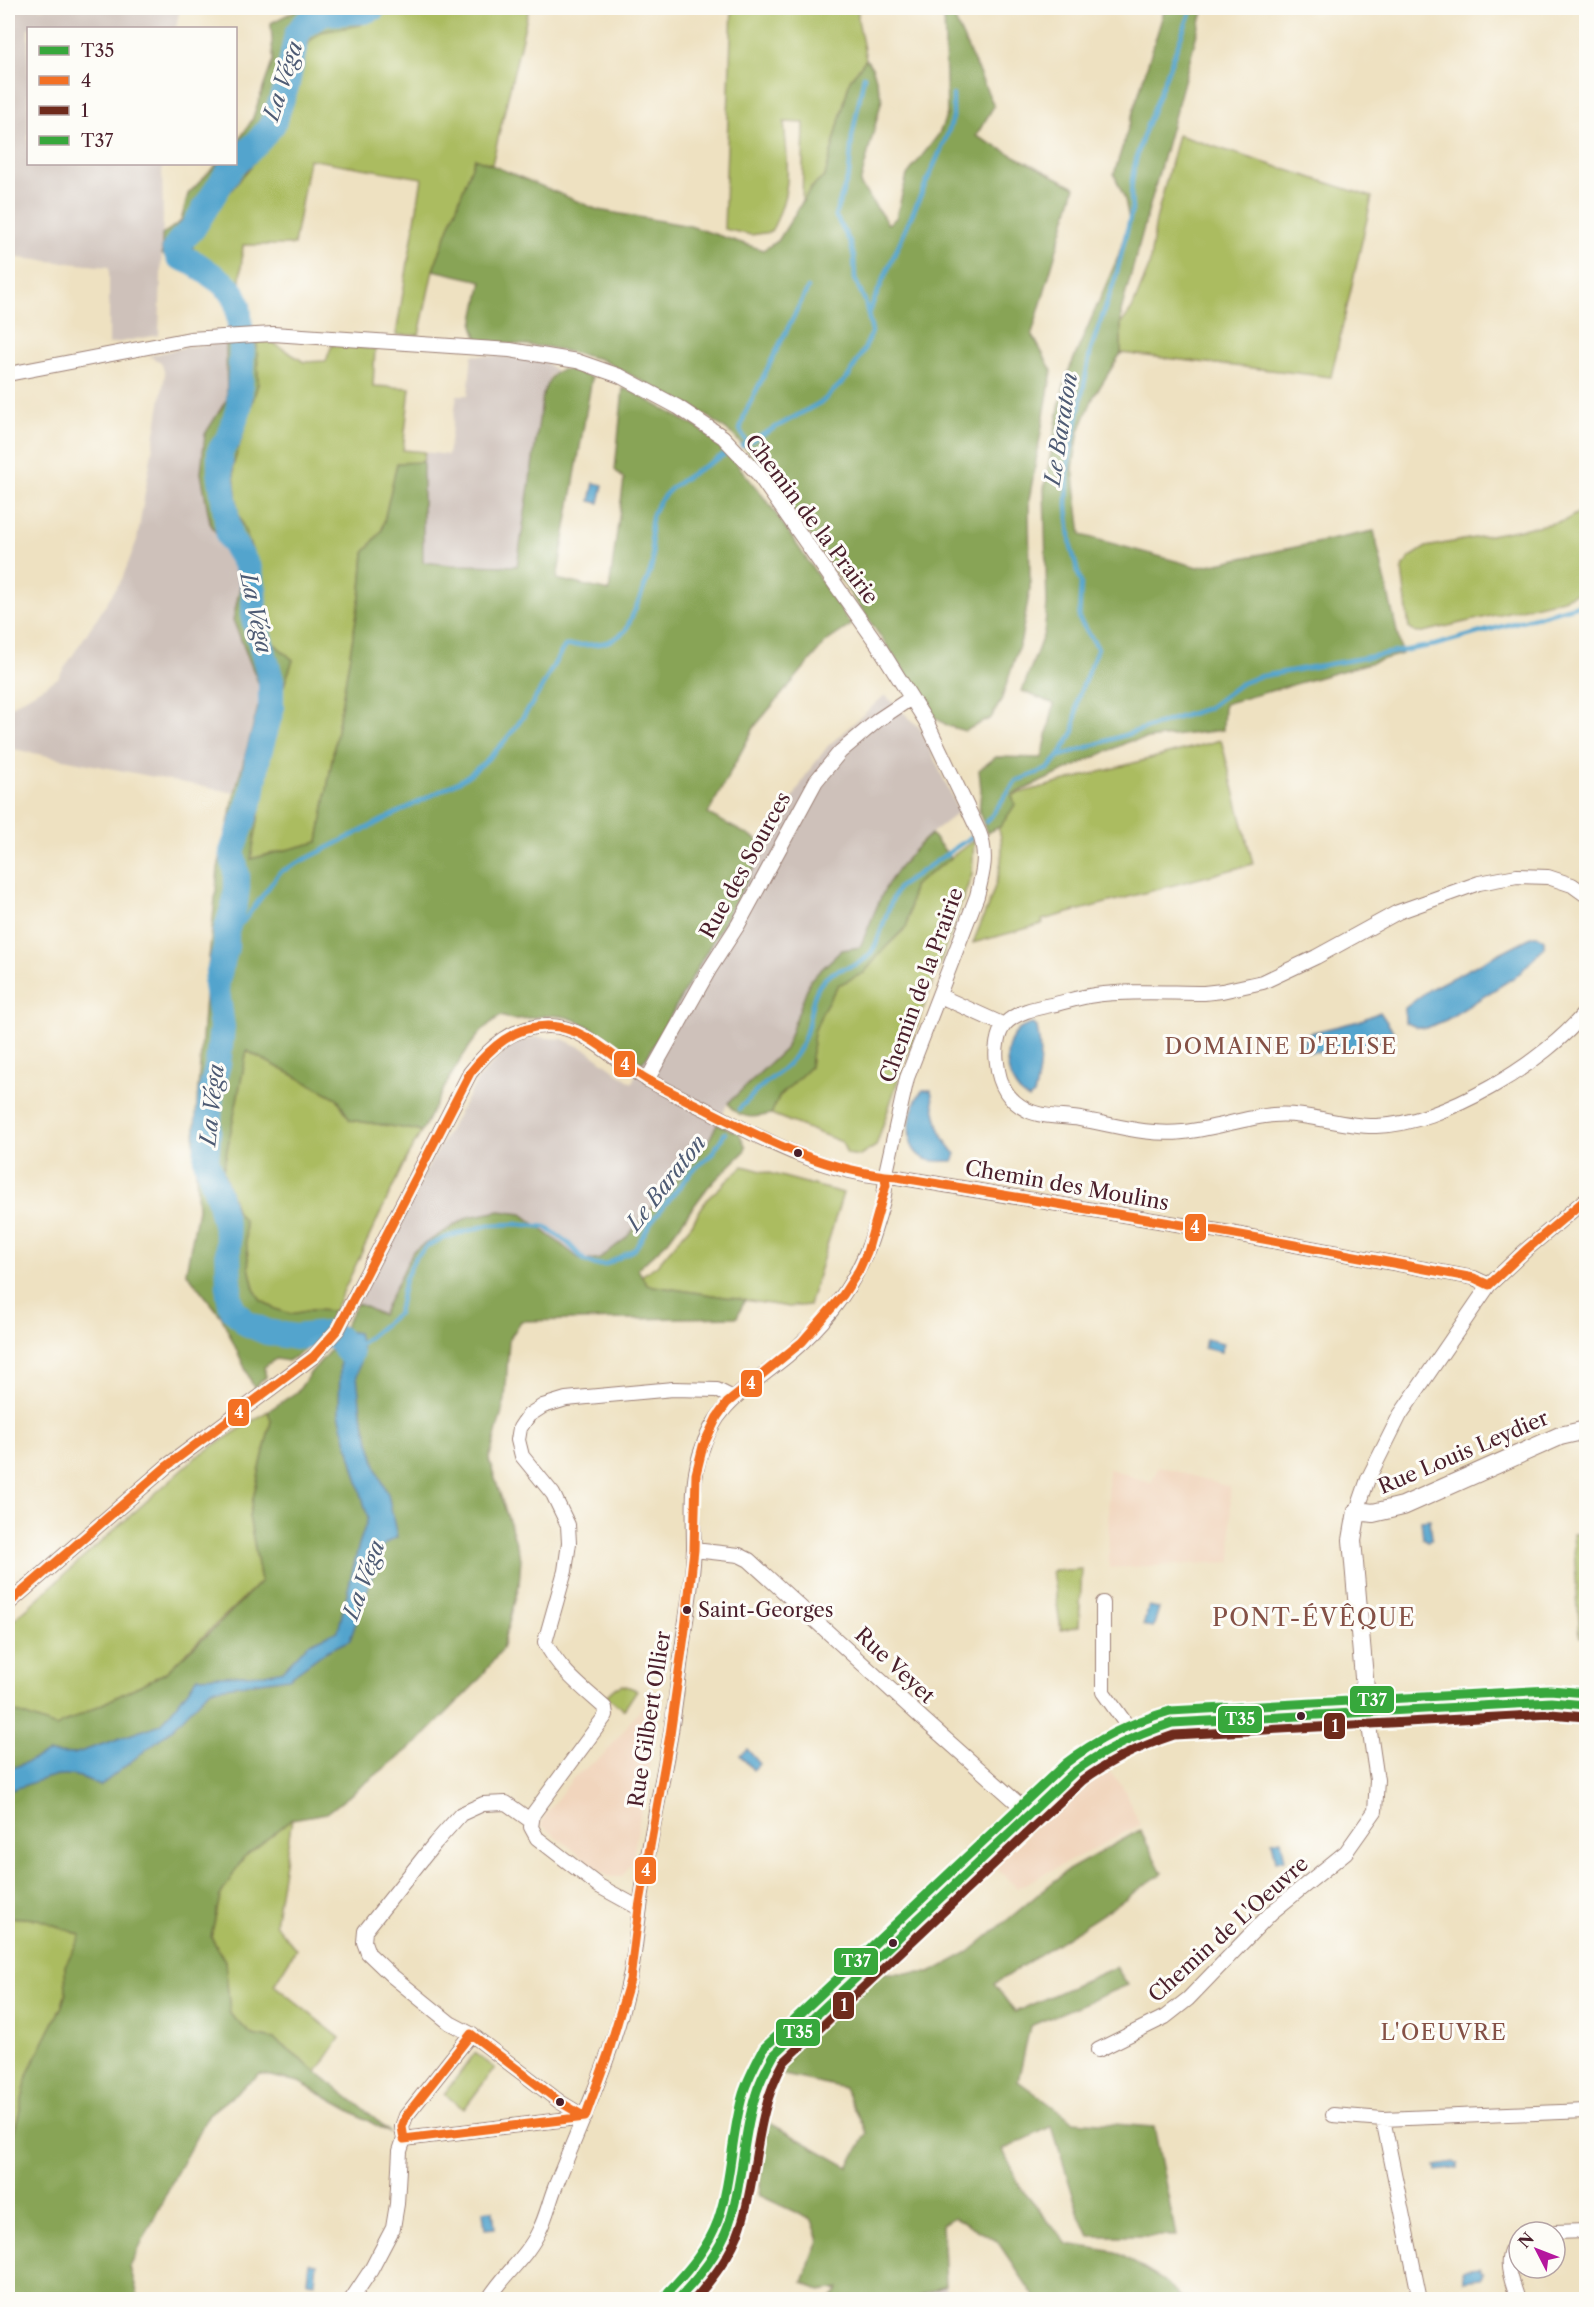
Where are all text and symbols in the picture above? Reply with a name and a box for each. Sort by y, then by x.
legend [27,27,237,165]
water label: La Véga [257,38,309,126]
text: T35 [81,40,114,62]
text: 4 [81,70,91,92]
text: 1 [81,100,89,122]
text: T37 [81,130,113,152]
water label: Le Baraton [1038,371,1083,489]
street label: Chemin de la Prairie [740,429,884,609]
water label: La Véga [234,568,278,656]
street label: Rue des Sources [694,787,796,943]
street label: Chemin de la Prairie [874,884,968,1086]
district label: DOMAINE D'ELISE [1164,1033,1398,1060]
line badge: 4 [613,1050,636,1078]
text: 4 [620,1054,630,1074]
water label: La Véga [194,1063,230,1149]
water label: Le Baraton [619,1130,712,1238]
unlabelled marker [792,1147,804,1159]
street label: Chemin des Moulins [963,1155,1171,1215]
line badge: 4 [1184,1213,1207,1242]
text: 4 [1190,1217,1200,1237]
line badge: 4 [740,1369,763,1398]
text: 4 [746,1373,756,1393]
line badge: 4 [227,1398,250,1427]
text: 4 [234,1402,244,1422]
street label: Rue Louis Leydier [1374,1405,1552,1499]
water label: La Véga [337,1537,391,1625]
place label: Saint-Georges [698,1598,834,1622]
district label: PONT-ÉVÊQUE [1212,1603,1416,1632]
marker: Saint-Georges [681,1604,693,1616]
street label: Rue Veyet [850,1622,940,1709]
street label: Rue Gilbert Ollier [623,1629,675,1809]
line badge: T37 [1349,1685,1395,1714]
text: T37 [1357,1690,1388,1710]
line badge: T35 [1217,1705,1263,1734]
text: T35 [1225,1709,1255,1729]
unlabelled marker [1295,1710,1307,1722]
line badge: 1 [1323,1712,1346,1740]
text: 1 [1331,1716,1339,1736]
street label: Chemin de L'Oeuvre [1143,1851,1313,2007]
line badge: 4 [634,1856,657,1885]
text: 4 [641,1860,651,1880]
unlabelled marker [887,1937,899,1949]
line badge: T37 [833,1947,879,1976]
text: T37 [841,1951,872,1971]
line badge: 1 [832,1991,855,2020]
text: 1 [840,1995,848,2015]
line badge: T35 [775,2018,821,2047]
district label: L'OEUVRE [1381,2019,1507,2046]
text: T35 [783,2022,813,2042]
unlabelled marker [554,2096,566,2108]
north arrow [1507,2220,1567,2280]
text: N [1514,2228,1538,2252]

